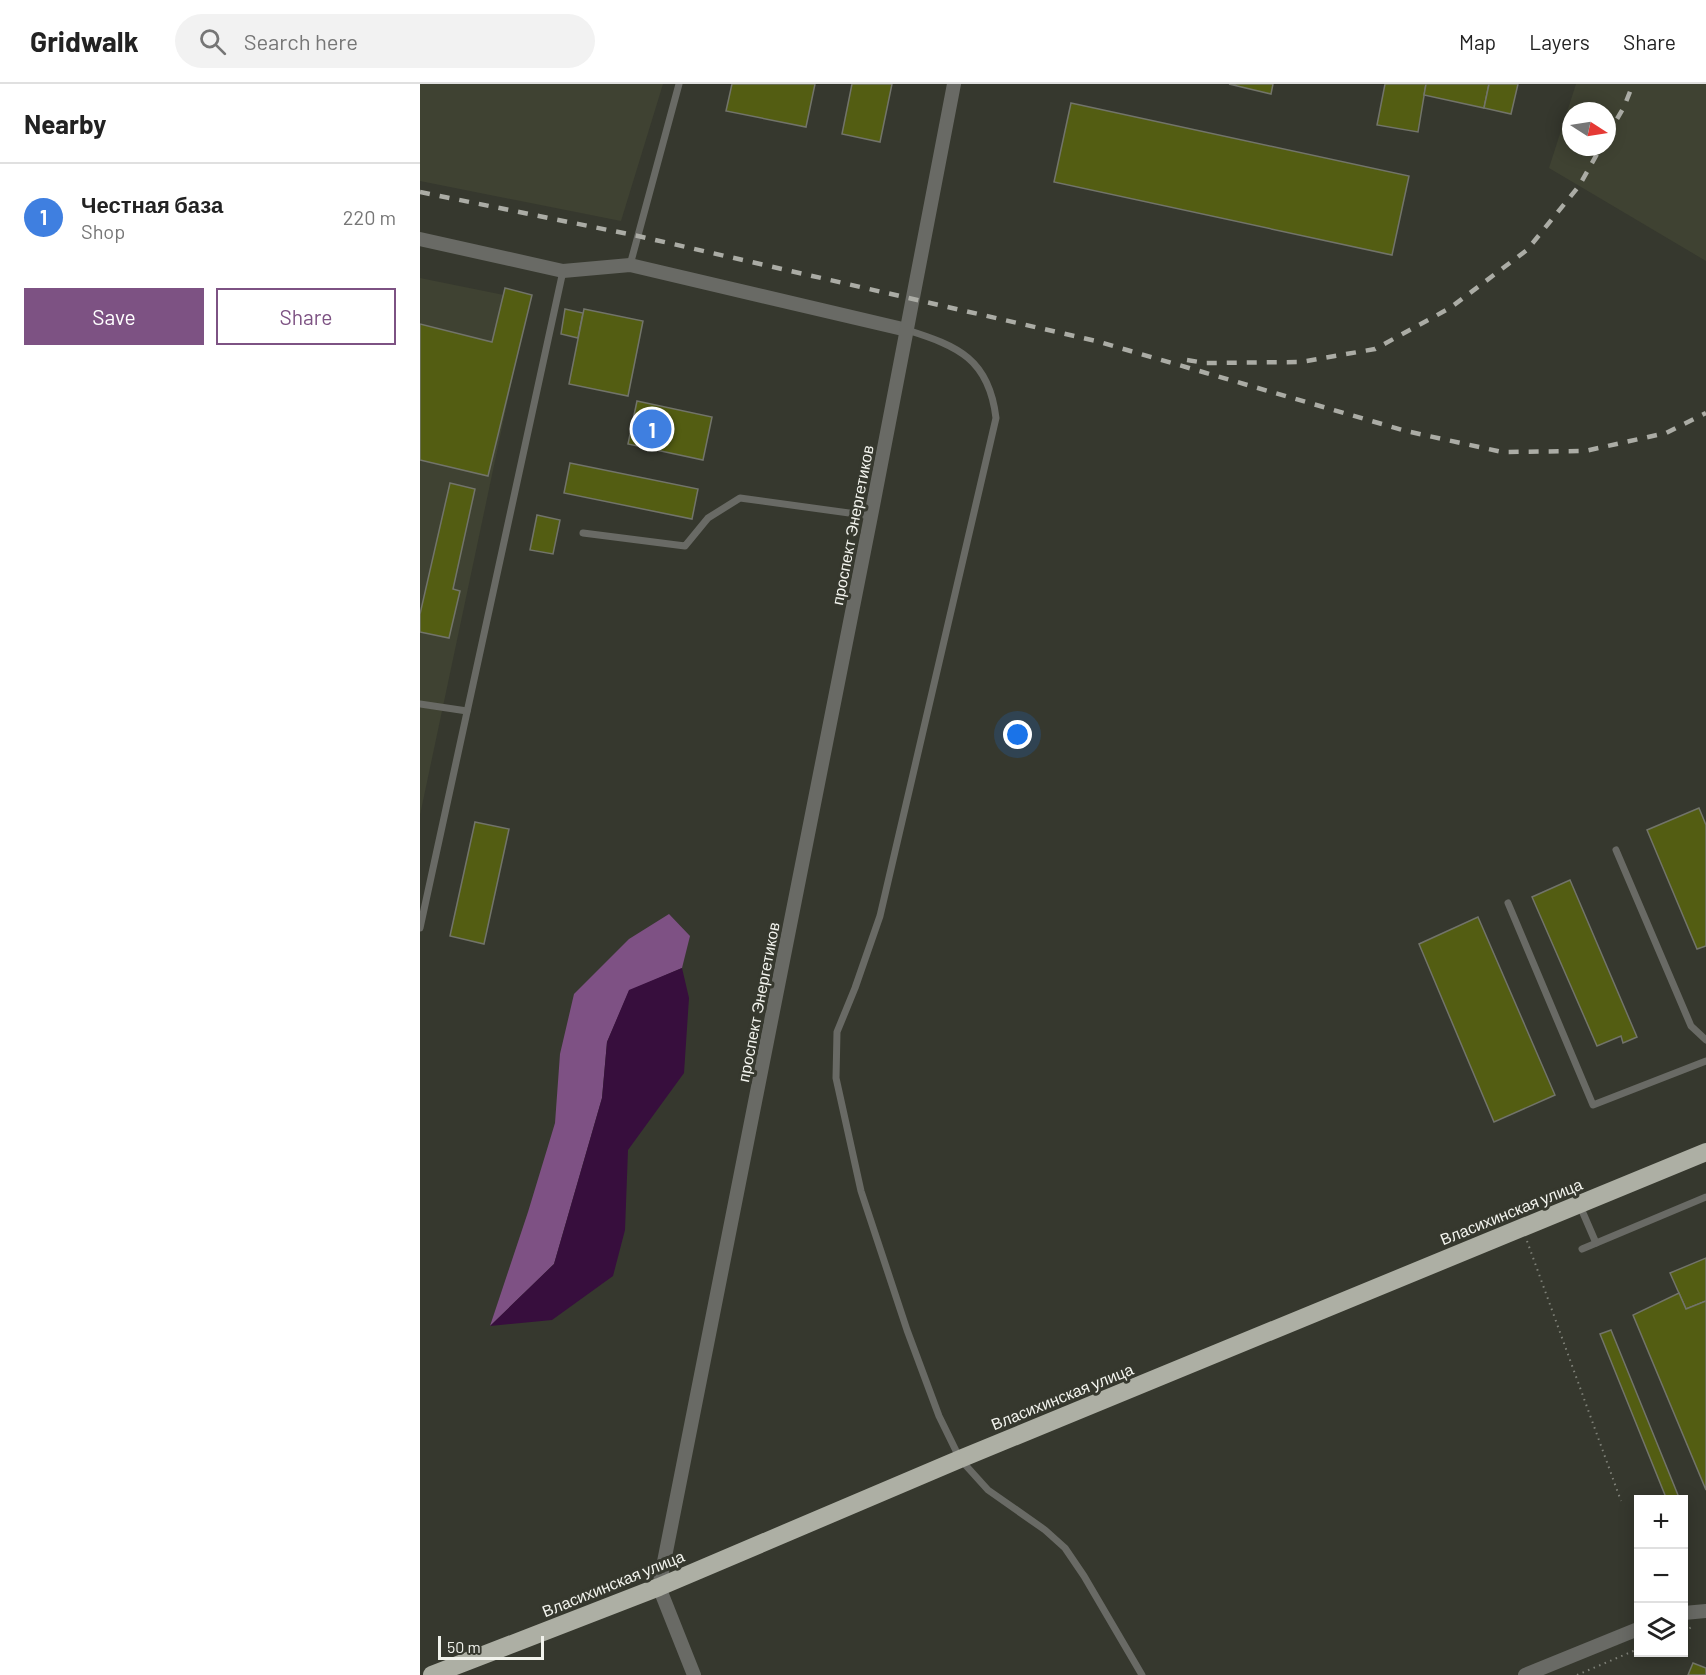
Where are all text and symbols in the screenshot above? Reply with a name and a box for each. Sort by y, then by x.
search box [175,14,595,68]
text: Gridwalk [30,24,139,58]
icon: search [196,25,229,58]
text: Search here [244,28,358,54]
text: Map [1459,29,1496,54]
text: Layers [1529,29,1590,54]
text: Share [1623,29,1676,54]
north arrow [1562,102,1616,156]
text: Nearby [24,108,106,139]
text: Честная база [81,191,223,217]
text: 1 [40,205,47,229]
text: 220 m [343,205,396,229]
text: Shop [81,219,125,243]
button: Save [24,288,204,345]
button: Share [216,288,396,345]
pin: 1 [632,406,672,452]
street label: проспект Энергетиков [827,443,877,607]
your location [1003,720,1032,749]
street label: проспект Энергетиков [733,920,783,1084]
street label: Власихинская улица [1437,1174,1585,1248]
street label: Власихинская улица [988,1359,1136,1433]
map controls [1634,1495,1688,1657]
button: + [1634,1495,1688,1549]
street label: Власихинская улица [539,1546,687,1620]
button: − [1634,1549,1688,1603]
button: layers [1634,1603,1688,1657]
scale bar [438,1633,544,1660]
text: 50 m [447,1637,481,1656]

